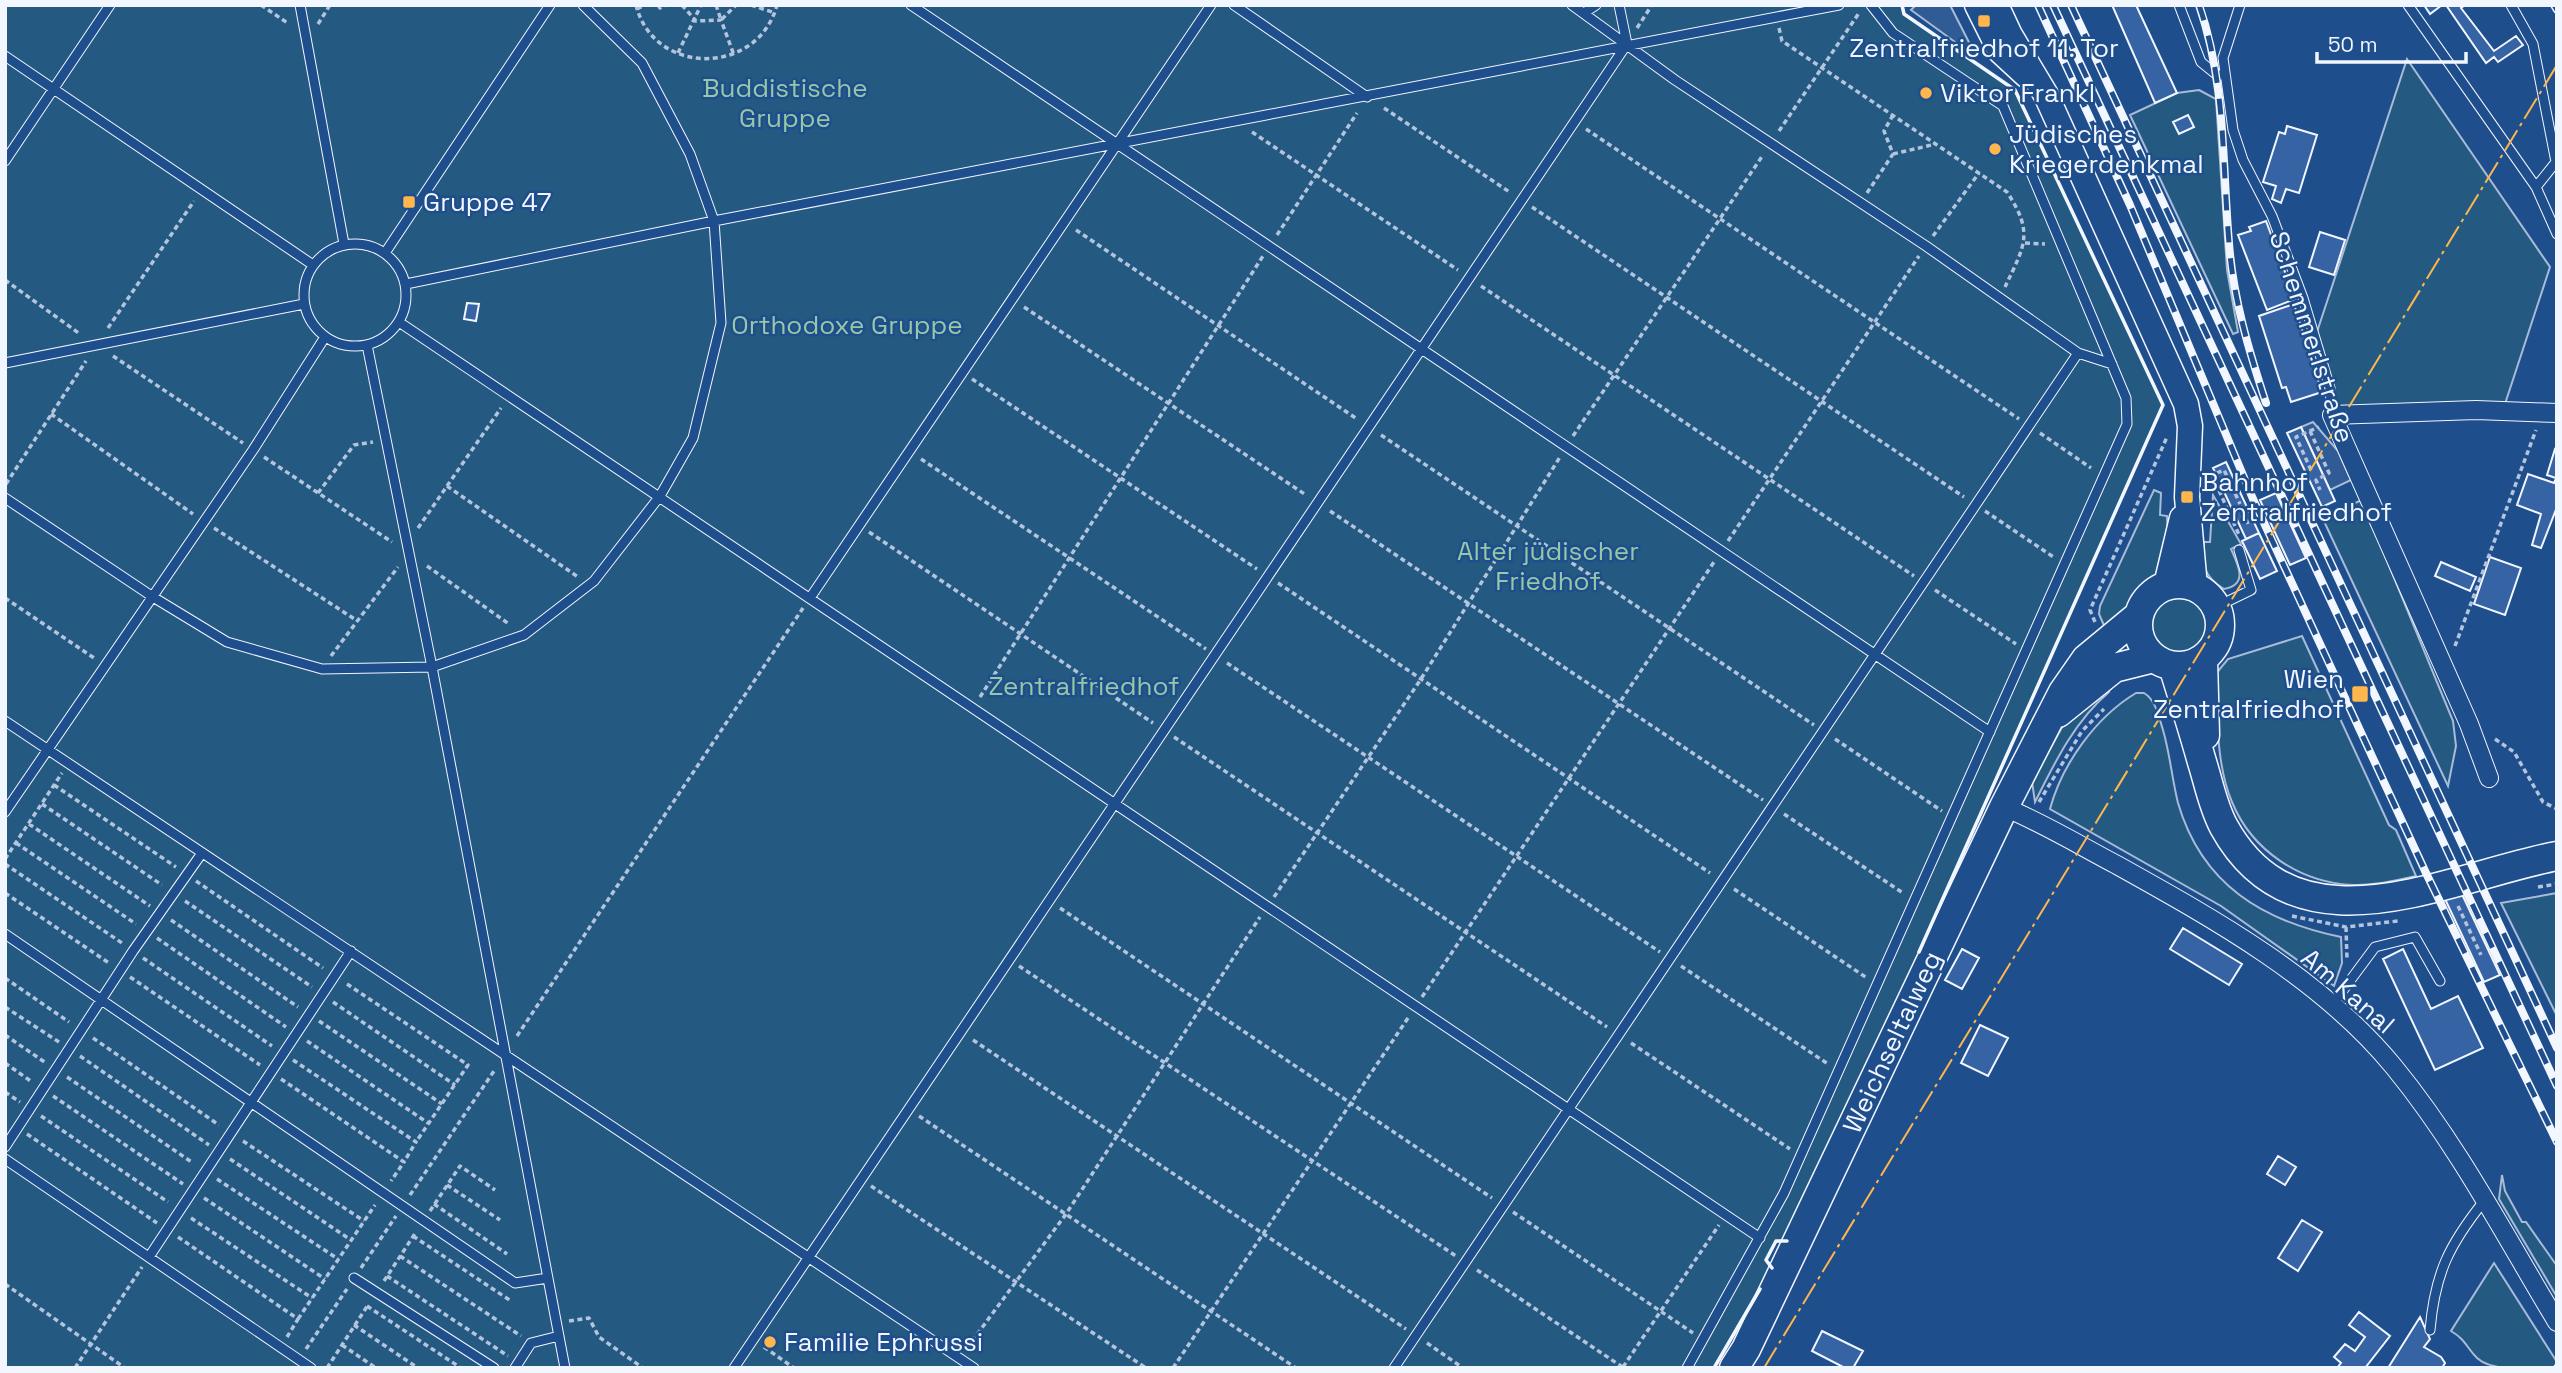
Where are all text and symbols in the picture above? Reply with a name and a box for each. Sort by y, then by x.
marker: Zentralfriedhof 11. Tor [1976,13,1992,29]
scale bar [2317,21,2466,65]
place label: Zentralfriedhof 11. Tor [1849,31,2119,65]
text: 50 m [2328,31,2378,58]
park label: Buddistische Gruppe [702,71,868,135]
place label: Viktor Frankl [1940,76,2095,110]
marker: Viktor Frankl [1918,85,1934,101]
place label: Jüdisches Kriegerdenkmal [2009,117,2204,181]
marker: Jüdisches Kriegerdenkmal [1987,141,2003,157]
place label: Gruppe 47 [423,185,552,219]
marker: Gruppe 47 [401,194,417,210]
street label: Schemmerlstraße [2262,227,2362,447]
park label: Orthodoxe Gruppe [731,308,963,342]
place label: Bahnhof Zentralfriedhof [2201,465,2392,529]
marker: Bahnhof Zentralfriedhof [2179,489,2195,505]
park label: Alter jüdischer Friedhof [1457,534,1639,598]
place label: Wien Zentralfriedhof [2153,662,2344,726]
park label: Zentralfriedhof [988,669,1180,703]
marker: Wien Zentralfriedhof [2350,684,2370,704]
street label: Am Kanal [2294,941,2402,1041]
street label: Weichseltalweg [1835,946,1949,1138]
place label: Familie Ephrussi [784,1325,983,1359]
marker: Familie Ephrussi [762,1334,778,1350]

